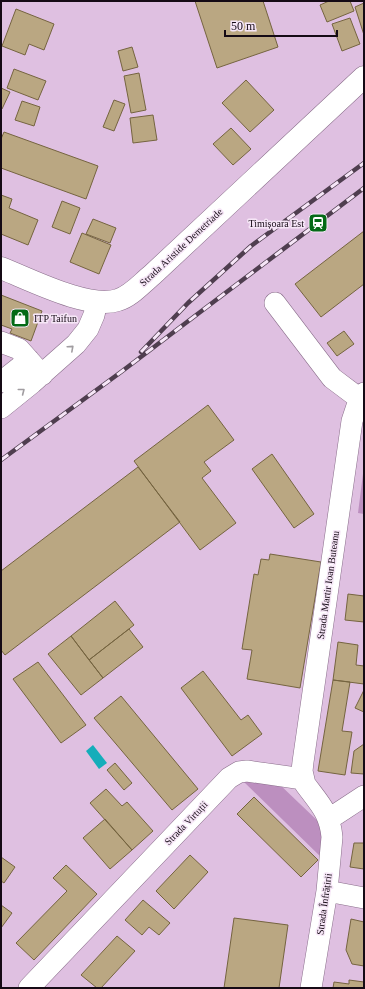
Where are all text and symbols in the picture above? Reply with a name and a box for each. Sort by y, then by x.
scale bar [225,12,337,38]
text: 50 m [231,19,256,33]
street label: Strada Aristide Demetriade [137,205,225,288]
station icon: Timișoara Est [307,212,329,234]
place label: Timișoara Est [249,218,304,229]
shop icon: ITP Taifun [9,307,31,329]
place label: ITP Taifun [34,313,77,324]
one-way arrow [66,346,74,353]
one-way arrow [17,389,24,396]
street label: Strada Martir Ioan Buteanu [315,530,341,640]
street label: Strada Virtuții [162,799,210,847]
street label: Strada Înfrățirii [314,872,334,935]

